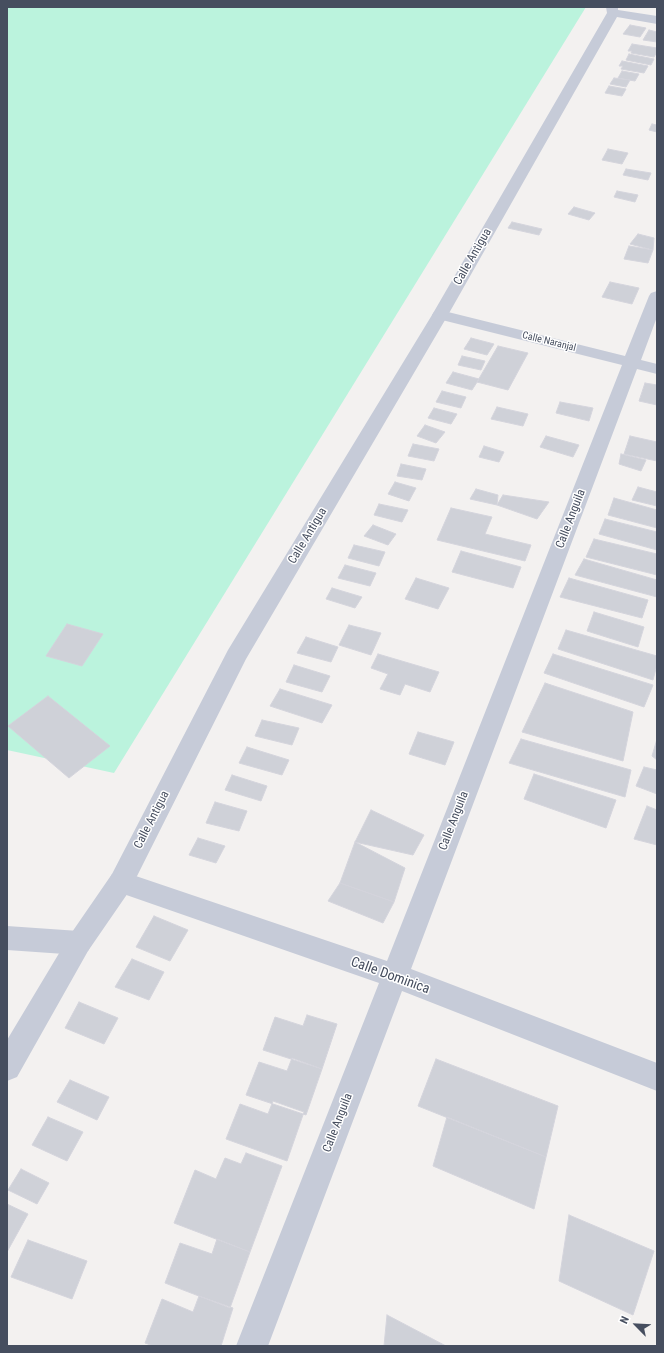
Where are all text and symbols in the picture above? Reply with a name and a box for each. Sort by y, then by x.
street label: Calle Antigua [451,226,495,288]
street label: Calle Naranjal [521,330,577,354]
street label: Calle Anguila [553,487,589,551]
street label: Calle Antigua [286,505,330,567]
street label: Calle Antigua [131,789,173,851]
street label: Calle Anguila [436,789,472,853]
street label: Calle Dominica [348,954,432,998]
street label: Calle Anguila [320,1091,356,1155]
north arrow [616,1305,656,1345]
text: N [617,1314,632,1326]

